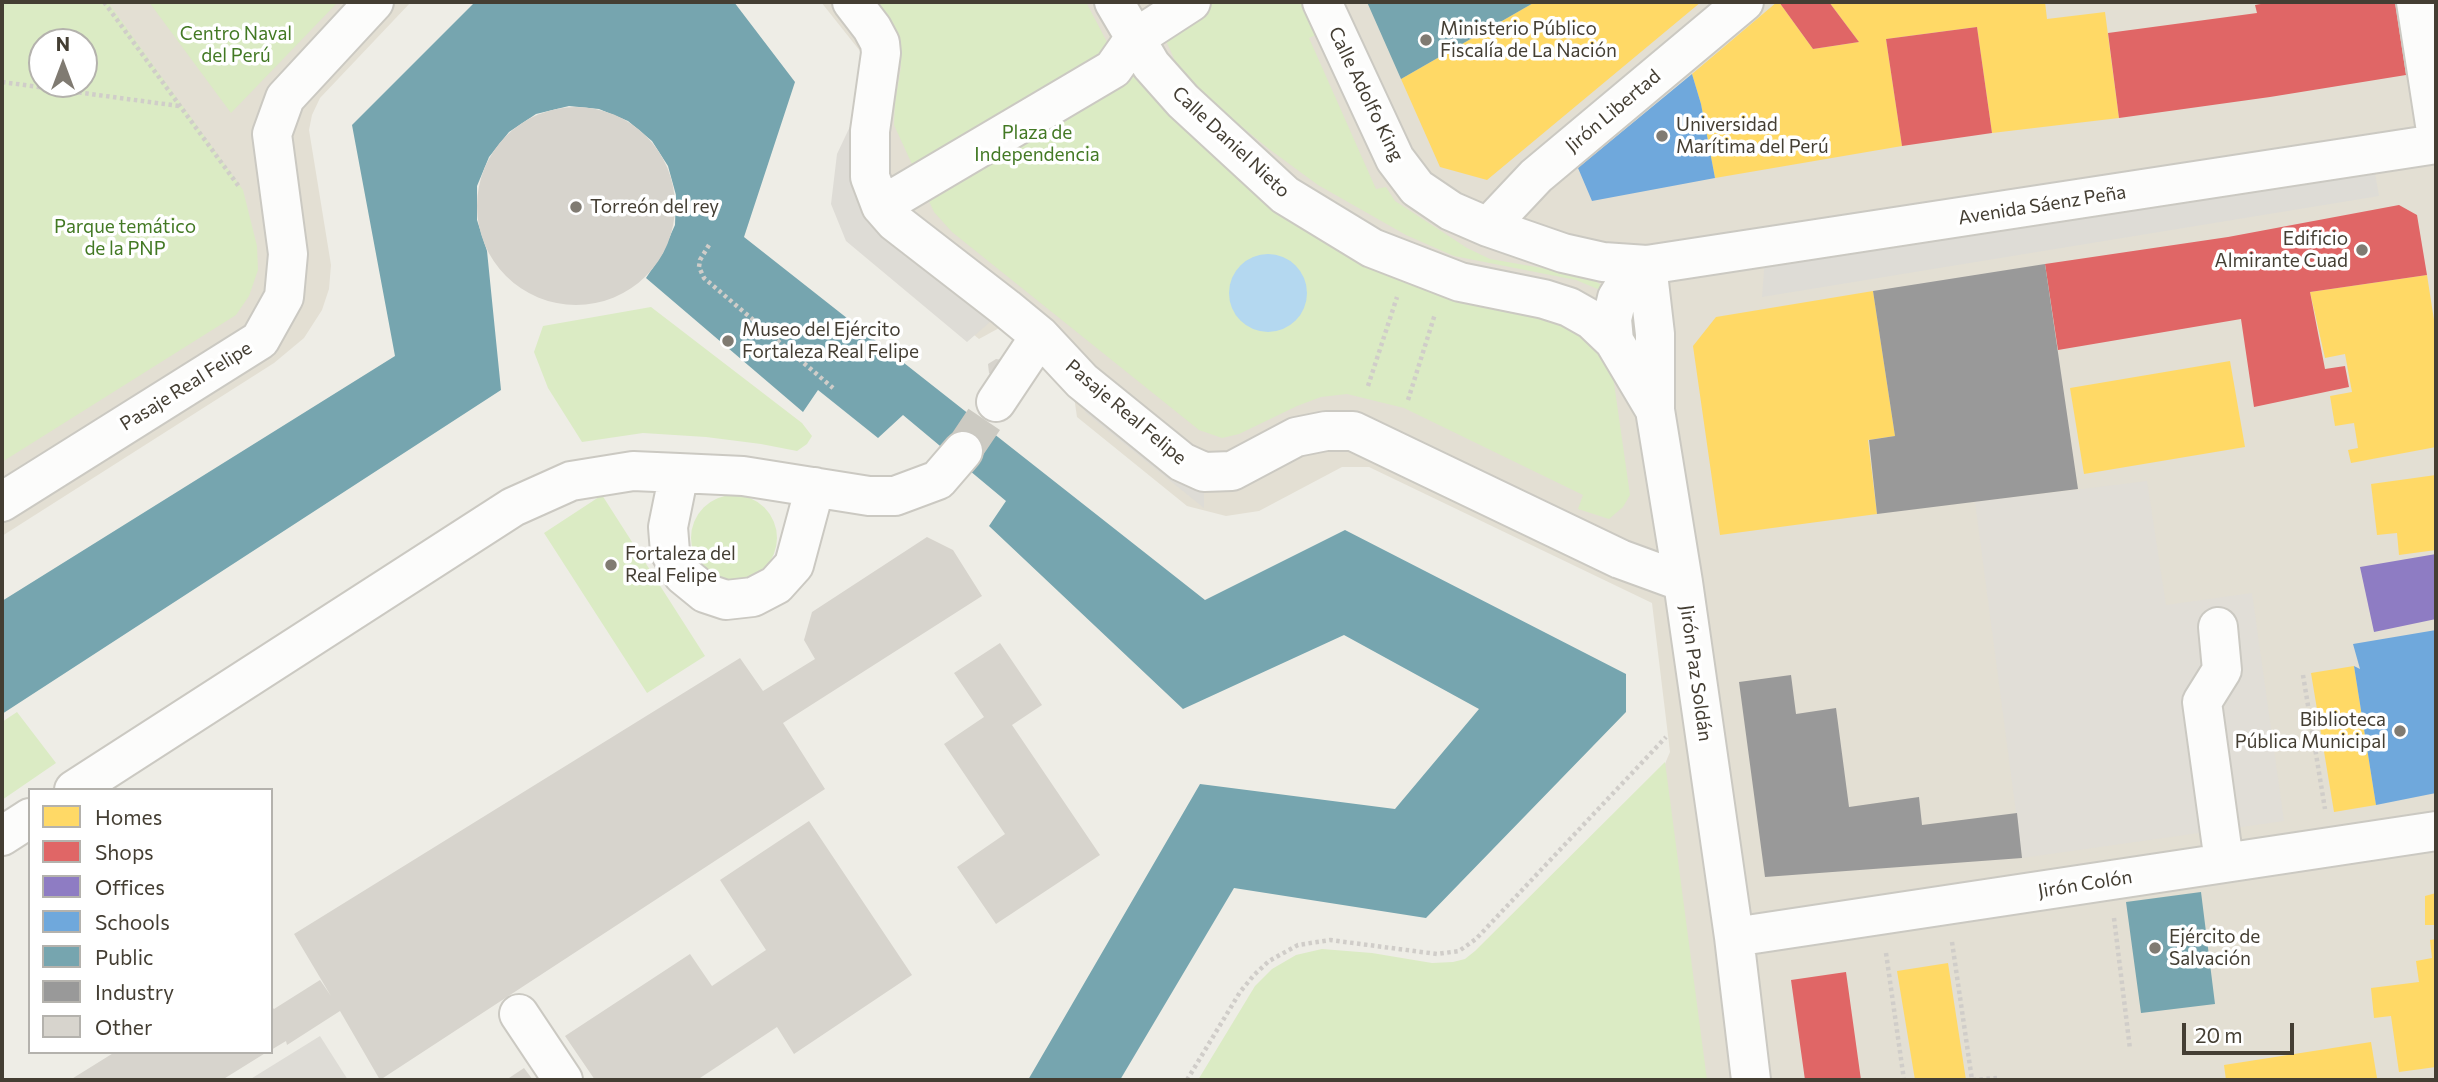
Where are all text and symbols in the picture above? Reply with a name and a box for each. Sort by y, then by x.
place label: Ministerio Público Fiscalía de La Nación [1440,18,1617,62]
park label: Centro Naval del Perú [180,23,292,67]
street label: Calle Adolfo King [1324,23,1408,165]
north arrow [28,28,98,98]
text: N [56,32,70,55]
marker: Ministerio Público Fiscalía de La Nación [1418,32,1434,48]
street label: Jirón Libertad [1561,65,1665,157]
street label: Calle Daniel Nieto [1167,82,1295,202]
place label: Universidad Marítima del Perú [1676,114,1829,158]
park label: Plaza de Independencia [974,122,1100,166]
marker: Universidad Marítima del Perú [1654,128,1670,144]
street label: Avenida Sáenz Peña [1956,180,2128,230]
place label: Torreón del rey [590,196,719,218]
marker: Torreón del rey [568,199,584,215]
park label: Parque temático de la PNP [54,216,196,260]
place label: Edificio Almirante Cuad [2215,228,2348,272]
marker: Edificio Almirante Cuad [2354,242,2370,258]
place label: Museo del Ejército Fortaleza Real Felipe [742,319,919,363]
marker: Museo del Ejército Fortaleza Real Felipe [720,333,736,349]
street label: Pasaje Real Felipe [116,336,256,436]
street label: Pasaje Real Felipe [1061,355,1191,469]
place label: Fortaleza del Real Felipe [625,543,736,587]
marker: Fortaleza del Real Felipe [603,557,619,573]
street label: Jirón Paz Soldán [1675,603,1717,743]
place label: Biblioteca Pública Municipal [2235,709,2386,753]
marker: Biblioteca Pública Municipal [2392,723,2408,739]
legend [28,788,273,1054]
text: Homes [95,804,162,829]
text: Shops [95,839,154,864]
street label: Jirón Colón [2036,865,2134,903]
text: Offices [95,874,165,899]
text: Schools [95,909,170,934]
place label: Ejército de Salvación [2169,926,2260,970]
marker: Ejército de Salvación [2147,940,2163,956]
text: Public [95,944,153,969]
text: Industry [95,979,174,1004]
scale bar [2186,1009,2298,1052]
text: Other [95,1014,152,1039]
text: 20 m [2195,1022,2243,1047]

